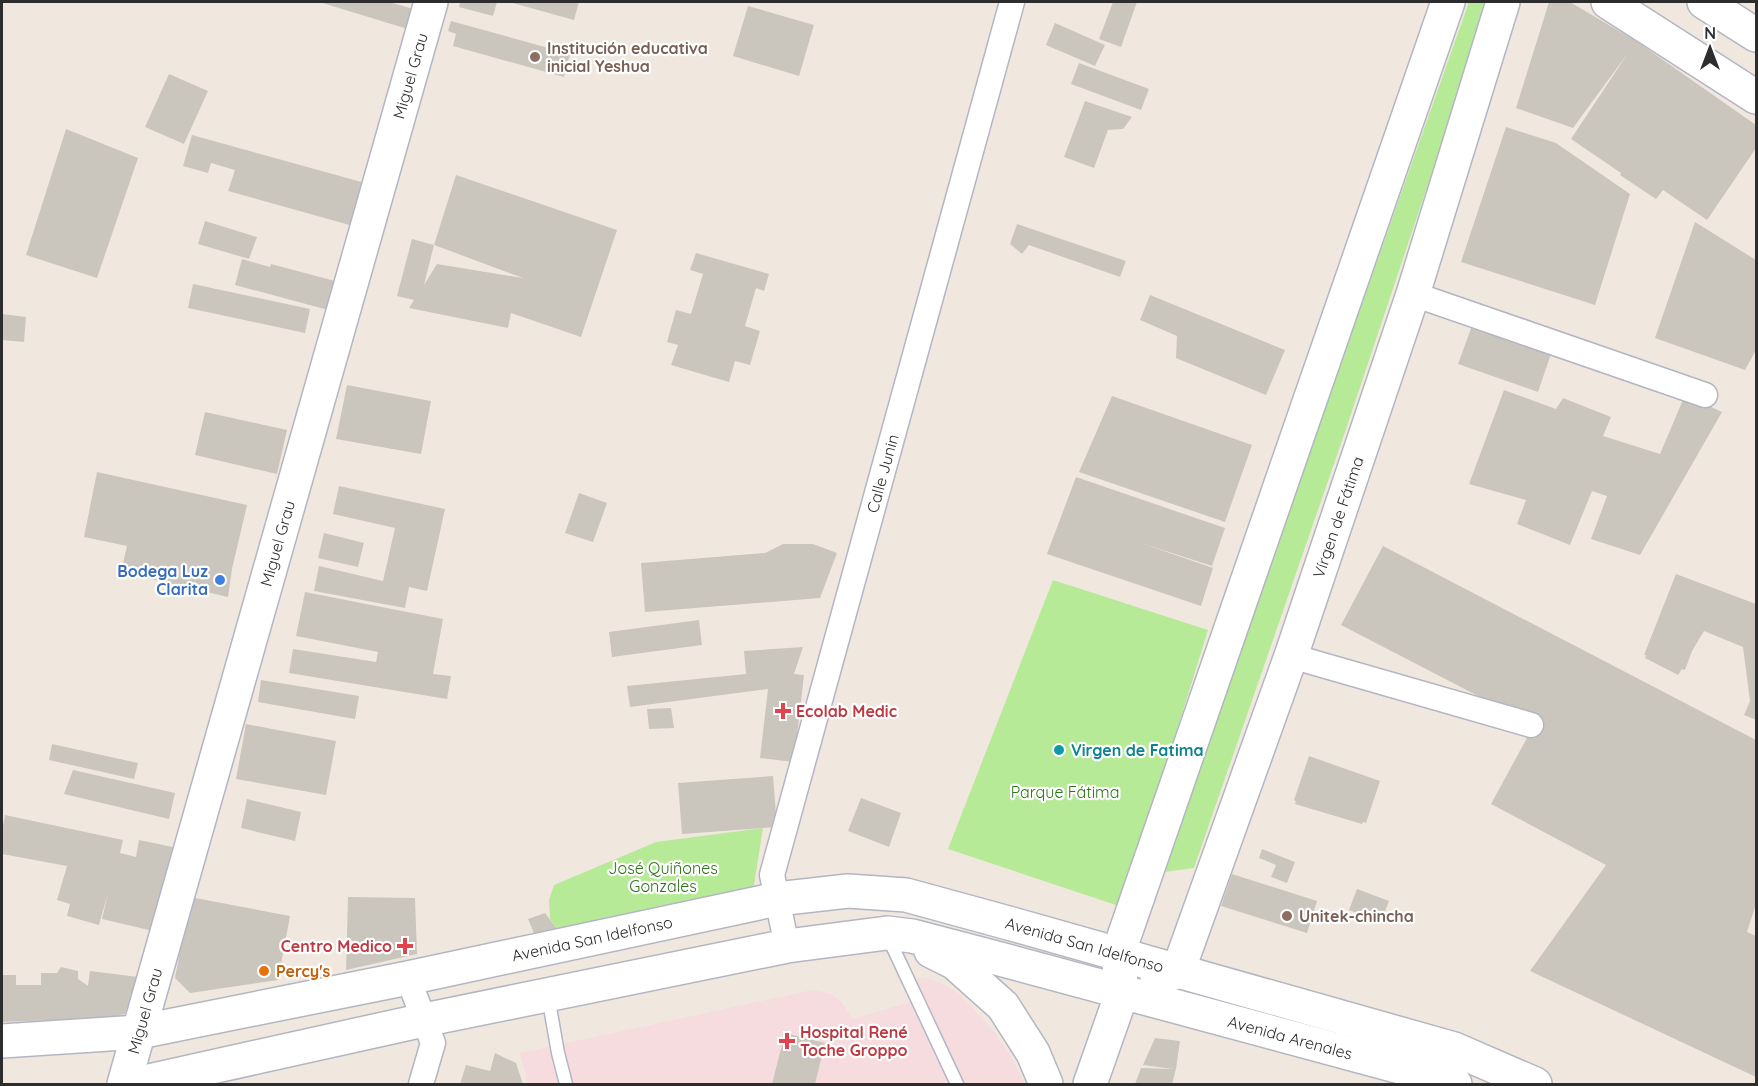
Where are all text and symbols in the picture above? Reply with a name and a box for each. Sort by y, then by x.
north arrow [1680,18,1740,78]
text: N [1704,23,1716,43]
street label: Miguel Grau [388,30,432,121]
place label: Institución educativa inicial Yeshua [547,38,708,76]
marker: Institución educativa inicial Yeshua [528,50,542,64]
street label: Calle Junin [862,432,903,515]
street label: Vírgen de Fátima [1308,454,1368,581]
street label: Miguel Grau [256,498,299,589]
place label: Bodega Luz Clarita [117,561,208,599]
marker: Bodega Luz Clarita [213,573,227,587]
place label: Ecolab Medic [796,701,897,721]
marker: Ecolab Medic [774,702,792,720]
place label: Virgen de Fatima [1071,740,1203,760]
marker: Virgen de Fatima [1052,743,1066,757]
park label: Parque Fátima [1011,782,1119,802]
park label: José Quiñones Gonzales [608,858,718,896]
place label: Unitek-chincha [1299,906,1414,926]
marker: Unitek-chincha [1280,909,1294,923]
street label: Avenida San Idelfonso [510,912,674,966]
street label: Avenida San Idelfonso [1003,913,1166,976]
place label: Centro Medico [281,936,392,956]
marker: Centro Medico [396,937,414,955]
place label: Percy's [276,961,331,981]
marker: Percy's [257,964,271,978]
street label: Miguel Grau [123,966,166,1056]
street label: Avenida Arenales [1226,1011,1355,1064]
place label: Hospital René Toche Groppo [800,1022,908,1060]
marker: Hospital René Toche Groppo [778,1032,796,1050]

